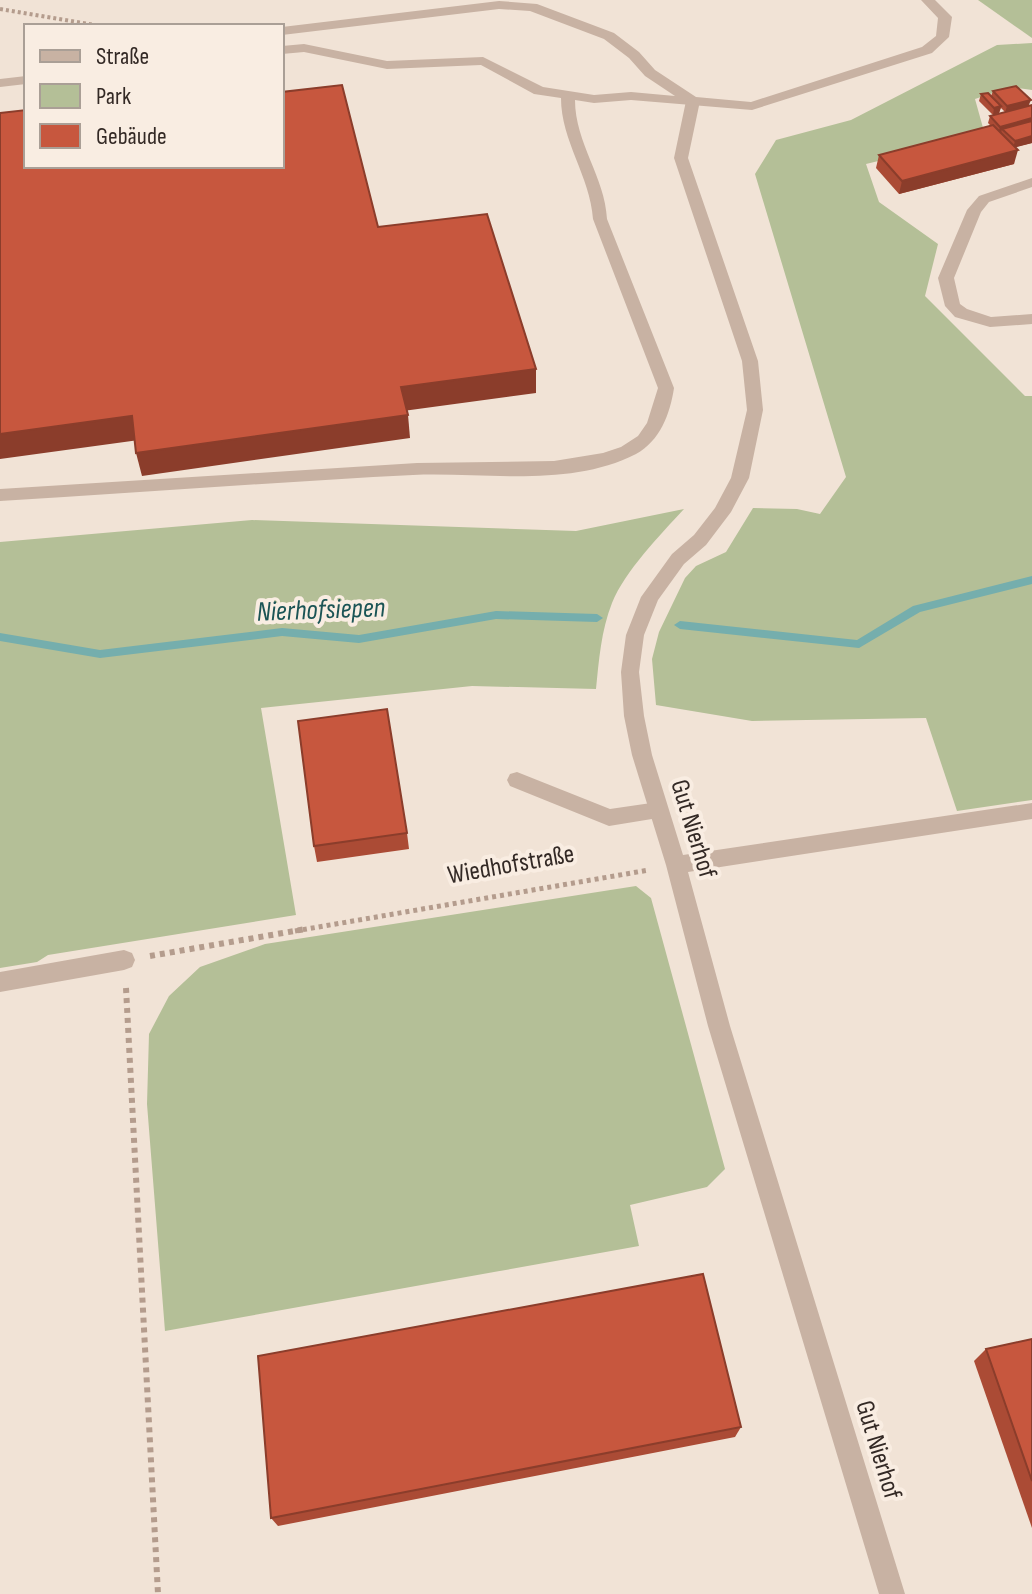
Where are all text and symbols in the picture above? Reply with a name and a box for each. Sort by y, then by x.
legend [24,24,284,168]
text: Straße [96,42,149,71]
text: Park [96,82,131,111]
text: Gebäude [96,122,167,151]
water label: Nierhofsiepen [256,591,386,629]
street label: Gut Nierhof [663,776,723,882]
street label: Wiedhofstraße [445,839,577,891]
street label: Gut Nierhof [848,1397,908,1503]

